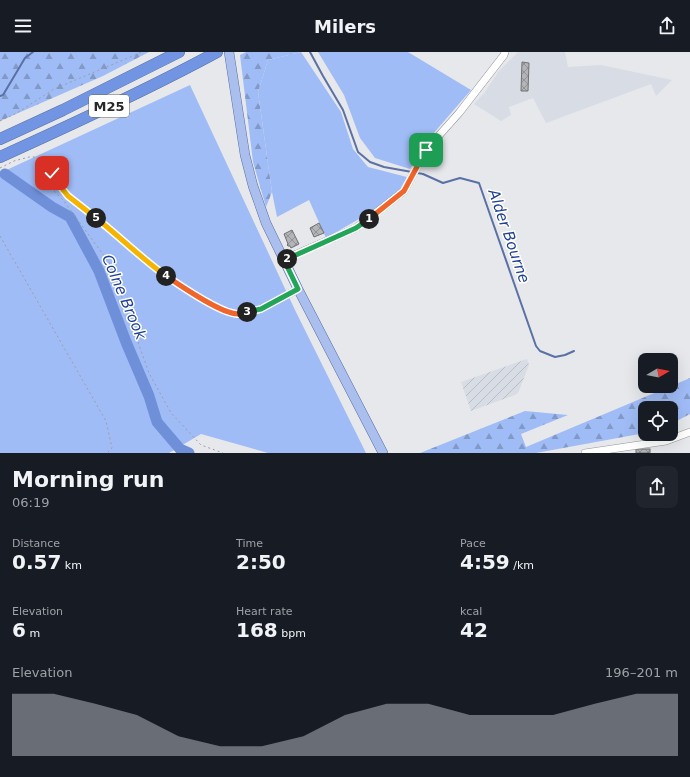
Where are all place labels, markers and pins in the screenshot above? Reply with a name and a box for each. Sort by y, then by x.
pin [409,133,443,167]
pin [35,156,69,190]
pin: 5 [86,208,106,228]
pin: 1 [359,209,379,229]
pin: 2 [277,249,297,269]
pin: 4 [156,266,176,286]
pin: 3 [237,302,257,322]

